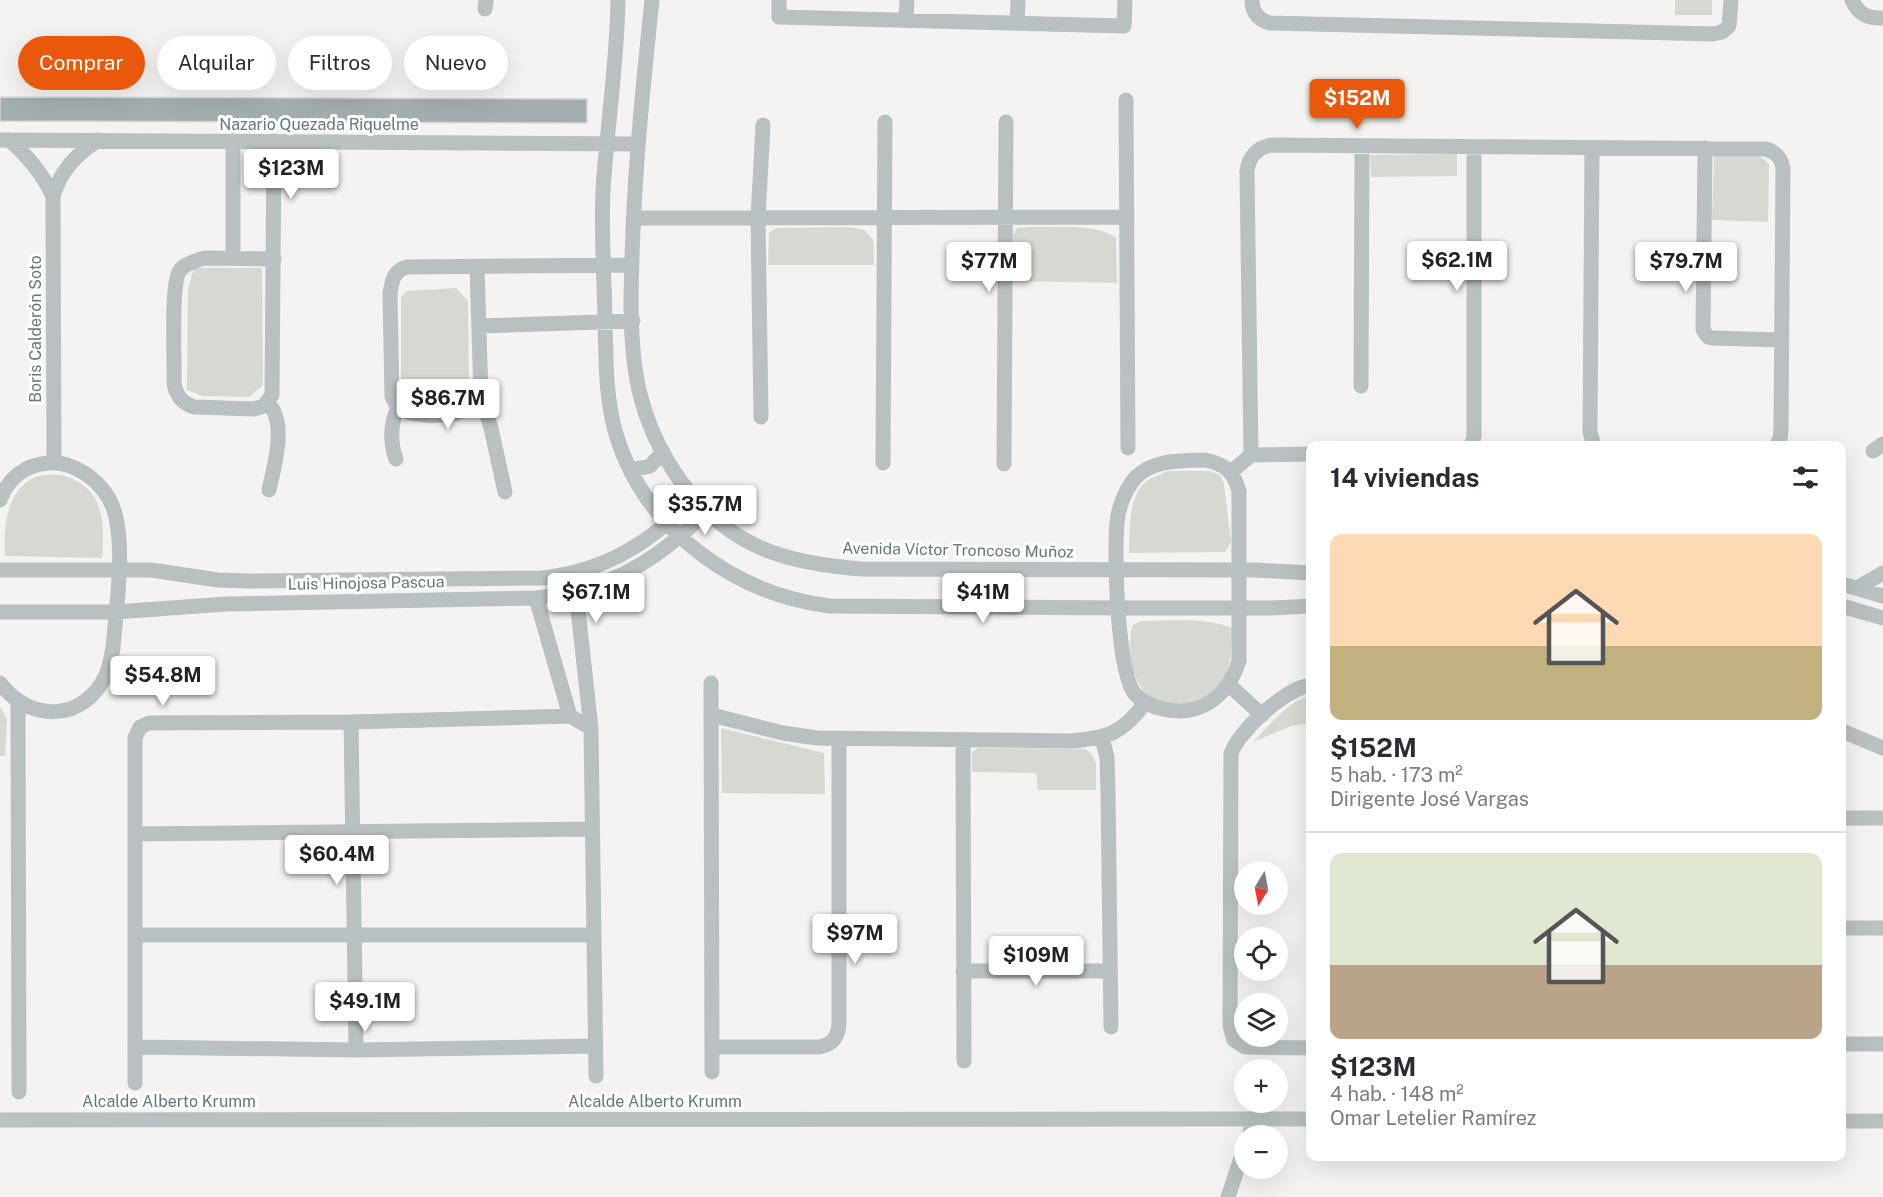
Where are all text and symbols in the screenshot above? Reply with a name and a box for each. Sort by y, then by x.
chip: Comprar [18,36,145,90]
chip: Alquilar [157,36,276,90]
chip: Filtros [288,36,392,90]
chip: Nuevo [404,36,508,90]
pin: $152M [1315,79,1399,130]
text: $152M [1324,86,1390,110]
street label: Nazario Quezada Riquelme [219,115,419,134]
pin: $123M [249,149,333,200]
text: $123M [258,156,324,180]
pin: $62.1M [1408,241,1506,292]
pin: $77M [953,242,1025,293]
pin: $79.7M [1637,242,1735,293]
text: $62.1M [1421,248,1493,272]
text: $77M [960,249,1018,273]
text: $79.7M [1649,249,1723,273]
street label: Boris Calderón Soto [26,255,45,403]
pin: $86.7M [399,379,497,430]
text: $86.7M [411,386,485,410]
icon: filters [1789,461,1822,494]
text: 14 viviendas [1330,462,1479,493]
pin: $35.7M [656,485,754,536]
text: $35.7M [667,492,743,516]
street label: Avenida Víctor Troncoso Muñoz [842,538,1074,562]
street label: Luis Hinojosa Pascua [287,572,445,594]
pin: $67.1M [547,573,645,624]
pin: $41M [947,573,1019,624]
icon: home [1522,573,1630,681]
text: $67.1M [561,580,631,604]
text: $41M [956,580,1010,604]
pin: $54.8M [114,656,212,707]
text: $54.8M [124,663,202,687]
text: $152M [1330,732,1417,763]
text: 5 hab. · 173 m² [1330,763,1463,787]
text: Dirigente José Vargas [1330,787,1529,811]
pin: $60.4M [288,835,386,886]
text: $60.4M [299,842,375,866]
north arrow [1234,861,1288,915]
map controls [1234,861,1288,1179]
icon: home [1522,892,1630,1000]
pin: $97M [819,914,891,965]
text: $97M [826,921,884,945]
button: locate [1234,927,1288,981]
pin: $109M [994,936,1078,987]
text: $109M [1003,943,1069,967]
pin: $49.1M [316,982,414,1033]
text: $49.1M [329,989,401,1013]
button: layers [1234,993,1288,1047]
text: $123M [1330,1051,1416,1082]
button: + [1234,1059,1288,1113]
text: 4 hab. · 148 m² [1330,1082,1464,1106]
street label: Alcalde Alberto Krumm [82,1092,256,1111]
street label: Alcalde Alberto Krumm [568,1092,742,1111]
text: Omar Letelier Ramírez [1330,1106,1536,1130]
button: − [1234,1125,1288,1179]

